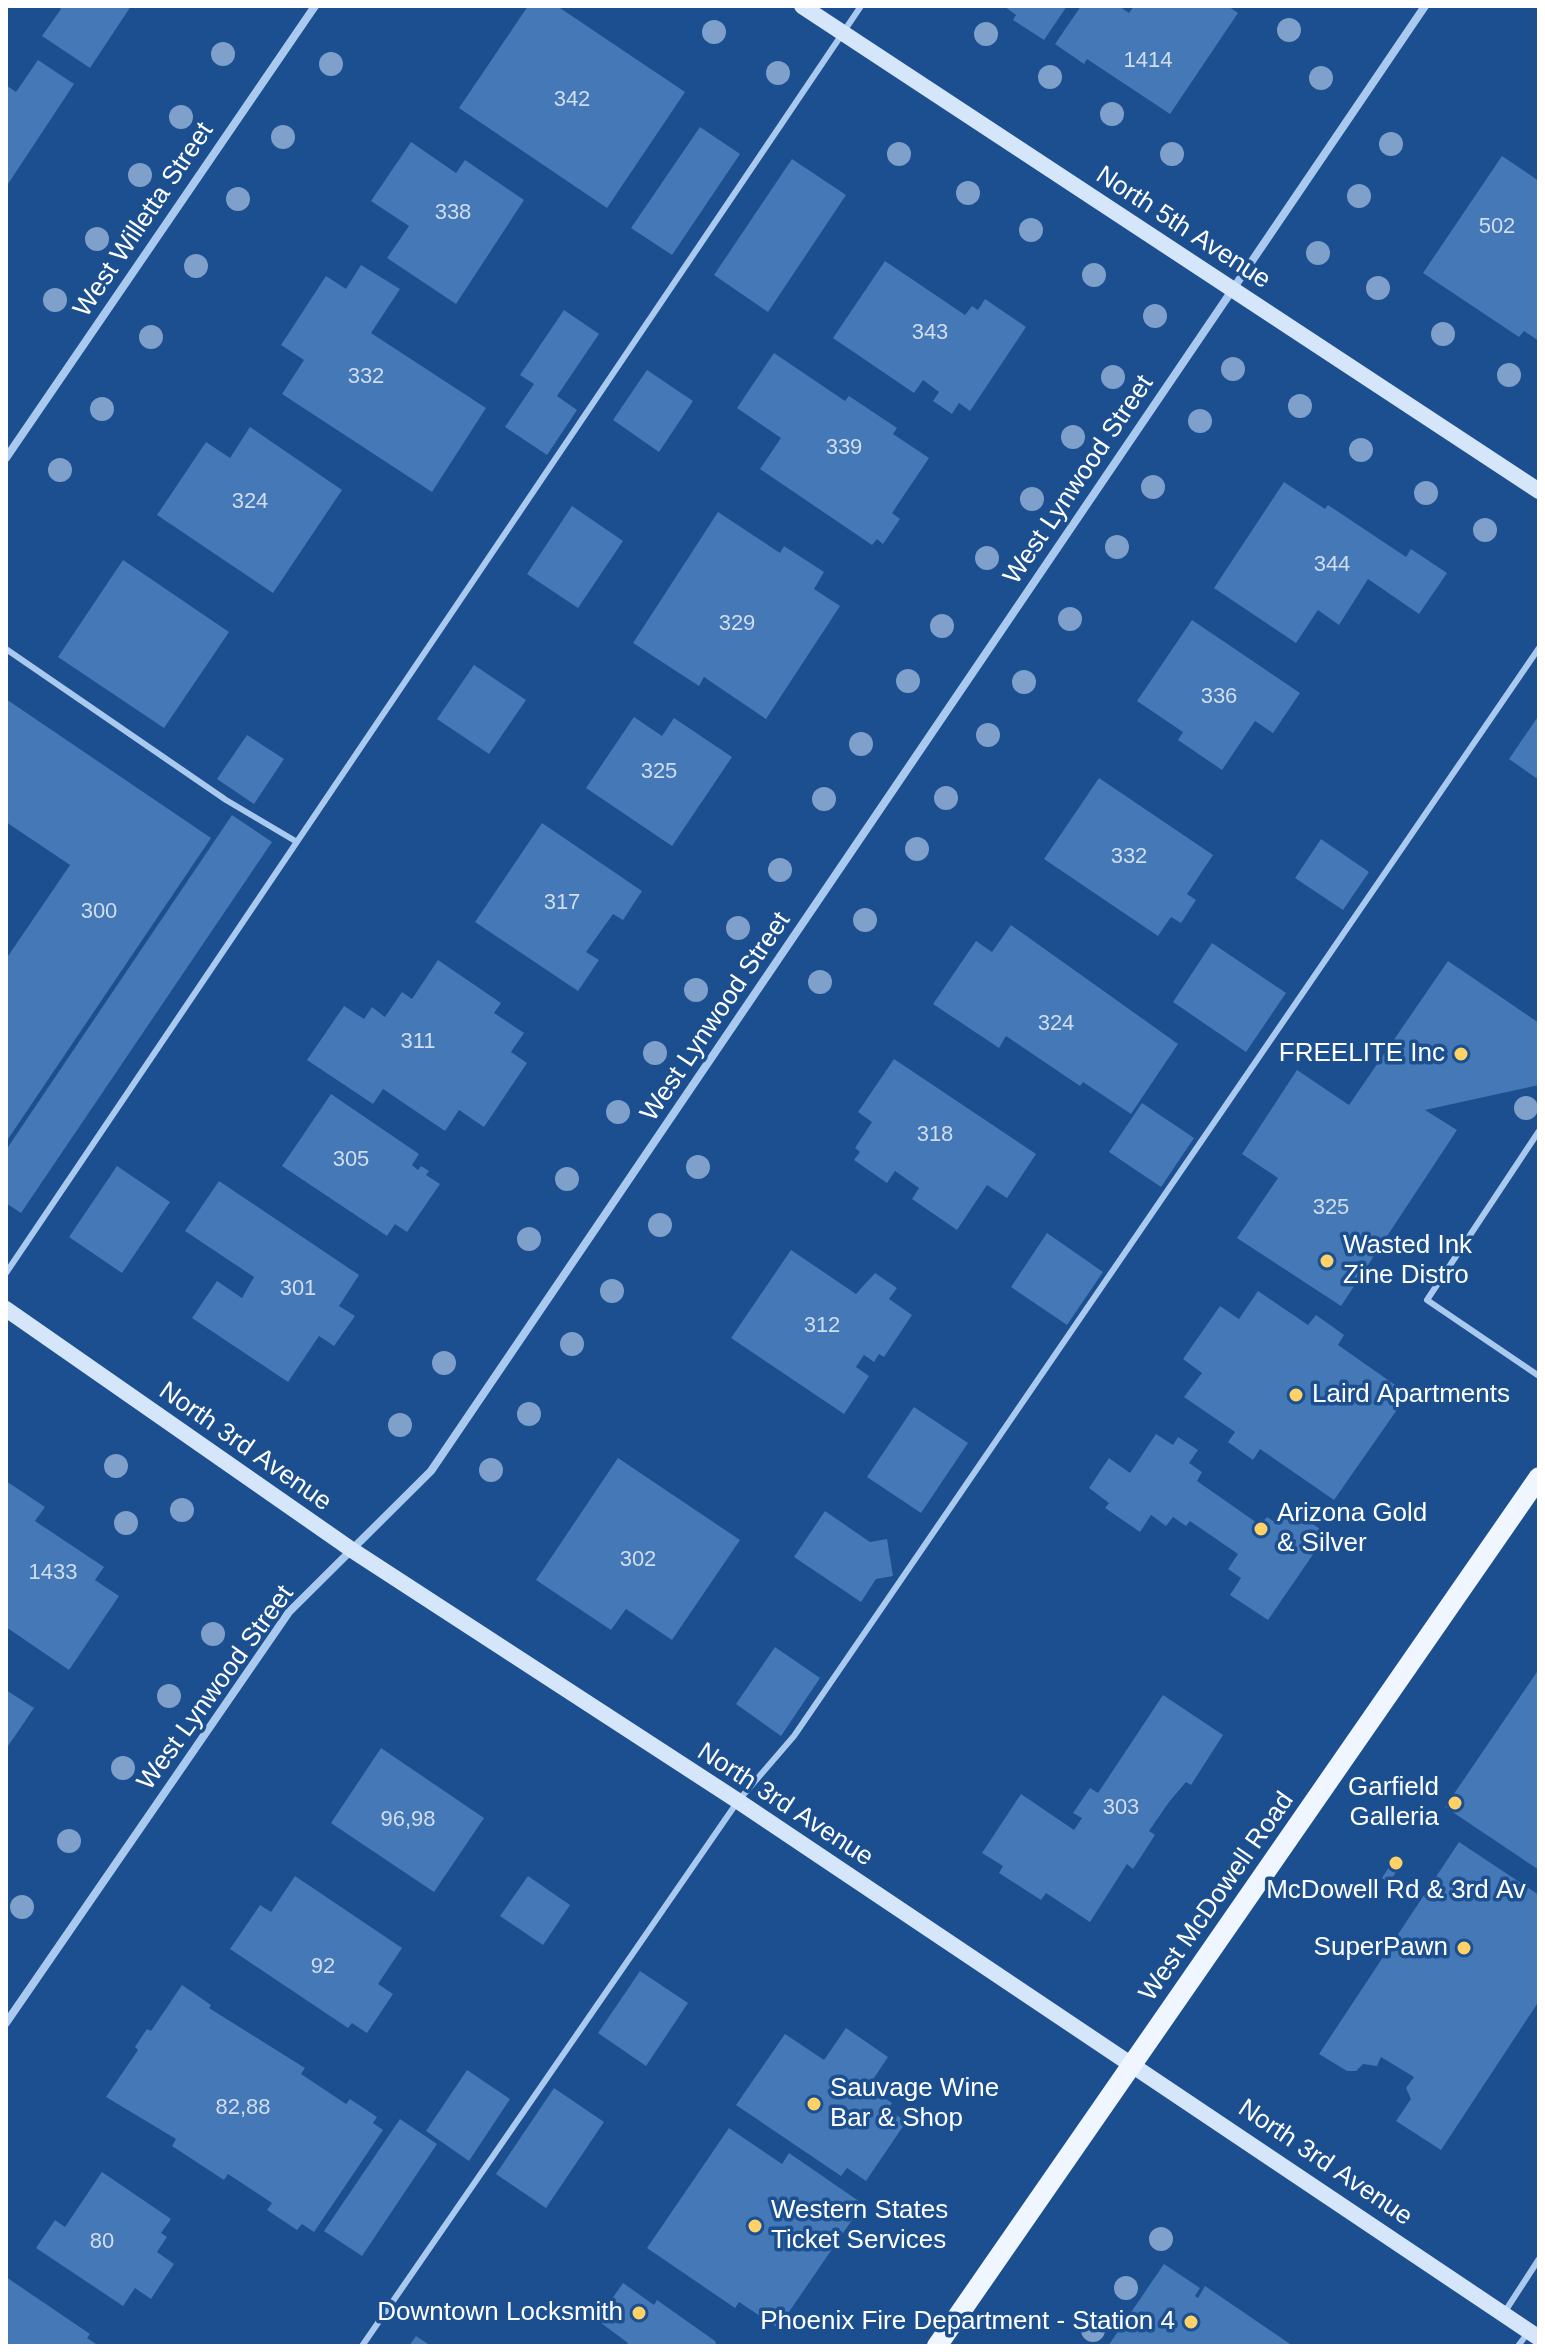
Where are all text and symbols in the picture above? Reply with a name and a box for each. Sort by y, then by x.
house number: 1414 [1124,48,1172,74]
house number: 342 [554,87,590,113]
street label: West Willetta Street [67,117,221,323]
street label: North 5th Avenue [1090,160,1276,296]
house number: 338 [435,200,471,226]
house number: 502 [1479,214,1515,240]
house number: 343 [912,320,948,346]
house number: 332 [348,364,384,390]
street label: West Lynwood Street [997,369,1161,591]
house number: 339 [826,435,862,461]
house number: 324 [232,489,268,515]
house number: 344 [1314,552,1350,578]
house number: 329 [719,611,755,637]
house number: 336 [1201,684,1237,710]
house number: 325 [641,759,677,785]
house number: 332 [1111,844,1147,870]
house number: 317 [544,890,580,916]
house number: 300 [81,899,117,925]
street label: West Lynwood Street [634,906,798,1128]
house number: 324 [1038,1011,1074,1037]
house number: 311 [400,1029,436,1055]
place label: FREELITE Inc [1279,1038,1445,1070]
marker: FREELITE Inc [1452,1045,1470,1063]
house number: 318 [917,1122,953,1148]
house number: 305 [333,1147,369,1173]
house number: 325 [1313,1195,1349,1221]
place label: Wasted Ink Zine Distro [1343,1230,1472,1292]
marker: Wasted Ink Zine Distro [1318,1252,1336,1270]
house number: 301 [280,1276,316,1302]
house number: 312 [804,1313,840,1339]
street label: North 3rd Avenue [153,1376,337,1518]
place label: Laird Apartments [1312,1379,1510,1411]
marker: Laird Apartments [1287,1386,1305,1404]
place label: Arizona Gold & Silver [1277,1498,1427,1560]
marker: Arizona Gold & Silver [1252,1520,1270,1538]
house number: 302 [620,1547,656,1573]
house number: 1433 [29,1560,77,1586]
street label: West Lynwood Street [131,1579,301,1797]
street label: North 3rd Avenue [691,1737,879,1873]
place label: Garfield Galleria [1348,1772,1439,1834]
street label: West McDowell Road [1133,1786,1301,2008]
marker: Garfield Galleria [1446,1794,1464,1812]
house number: 303 [1103,1795,1139,1821]
house number: 96,98 [380,1807,436,1833]
marker: McDowell Rd & 3rd Av [1387,1854,1405,1872]
place label: McDowell Rd & 3rd Av [1266,1875,1526,1907]
place label: SuperPawn [1314,1932,1448,1964]
marker: SuperPawn [1455,1939,1473,1957]
house number: 92 [311,1954,335,1980]
place label: Sauvage Wine Bar & Shop [830,2073,999,2134]
street label: North 3rd Avenue [1232,2093,1418,2233]
house number: 82,88 [215,2095,271,2121]
marker: Sauvage Wine Bar & Shop [805,2095,823,2113]
place label: Western States Ticket Services [771,2195,948,2256]
marker: Western States Ticket Services [746,2217,764,2235]
house number: 80 [90,2229,114,2255]
place label: Downtown Locksmith [377,2297,623,2329]
marker: Downtown Locksmith [630,2304,648,2322]
place label: Phoenix Fire Department - Station 4 [760,2306,1175,2338]
marker: Phoenix Fire Department - Station 4 [1182,2313,1200,2331]

